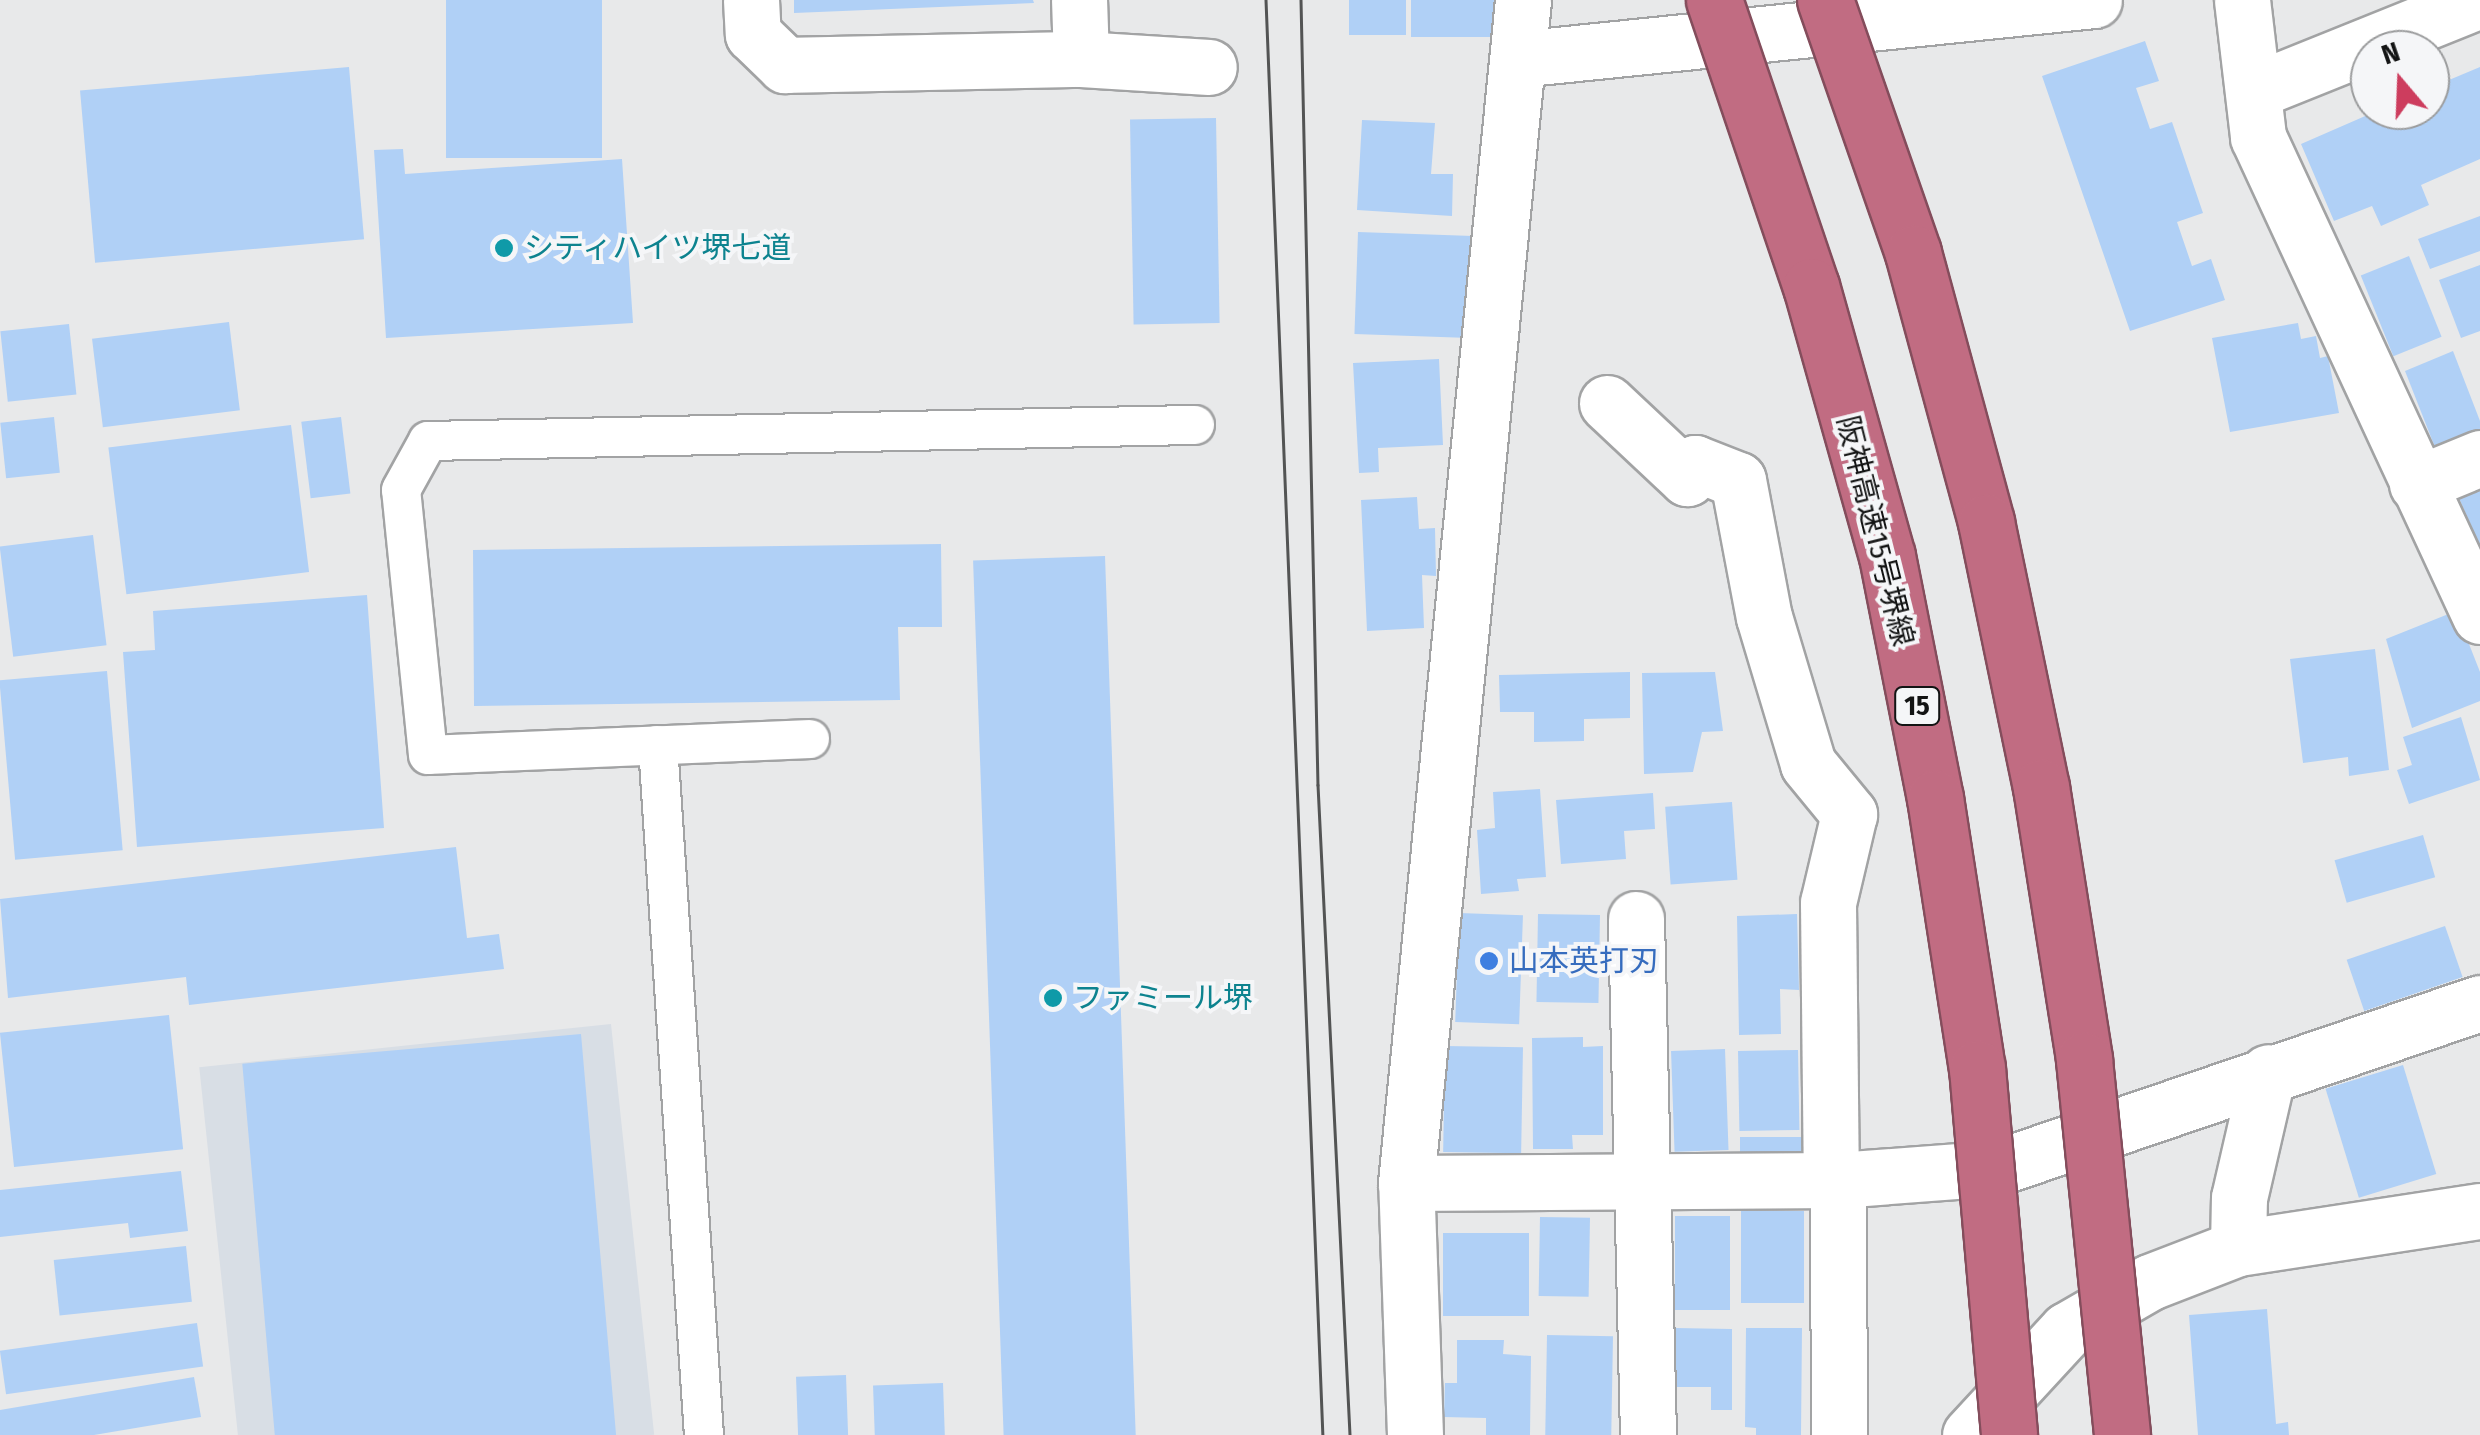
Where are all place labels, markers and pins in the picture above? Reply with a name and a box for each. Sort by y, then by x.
place label: シティハイツ堺七道 [524,230,794,266]
marker: シティハイツ堺七道 [493,237,515,259]
place label: 山本英打刃 [1509,943,1659,979]
marker: 山本英打刃 [1478,950,1500,972]
place label: ファミール堺 [1073,980,1253,1016]
marker: ファミール堺 [1042,987,1064,1009]

